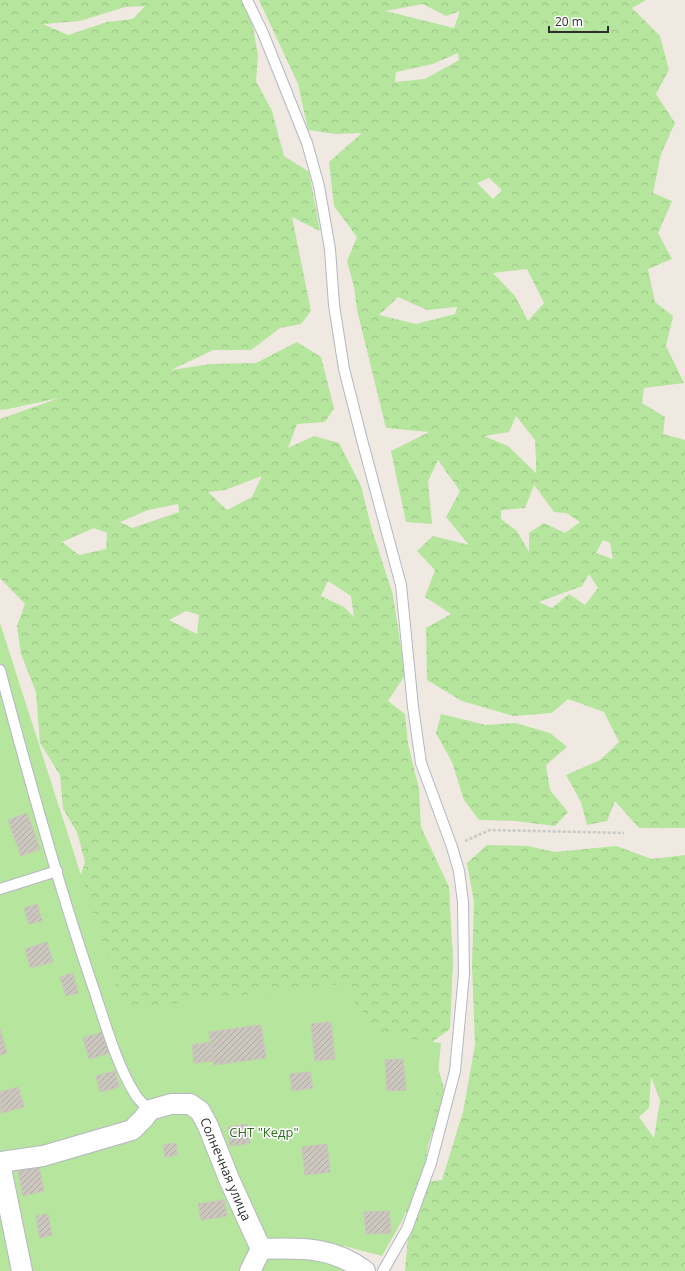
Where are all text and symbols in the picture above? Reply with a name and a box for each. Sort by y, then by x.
scale bar [549,8,608,34]
text: 20 m [555,13,583,30]
street label: Солнечная улица [196,1115,256,1223]
park label: СНТ "Кедр" [229,1123,299,1141]

